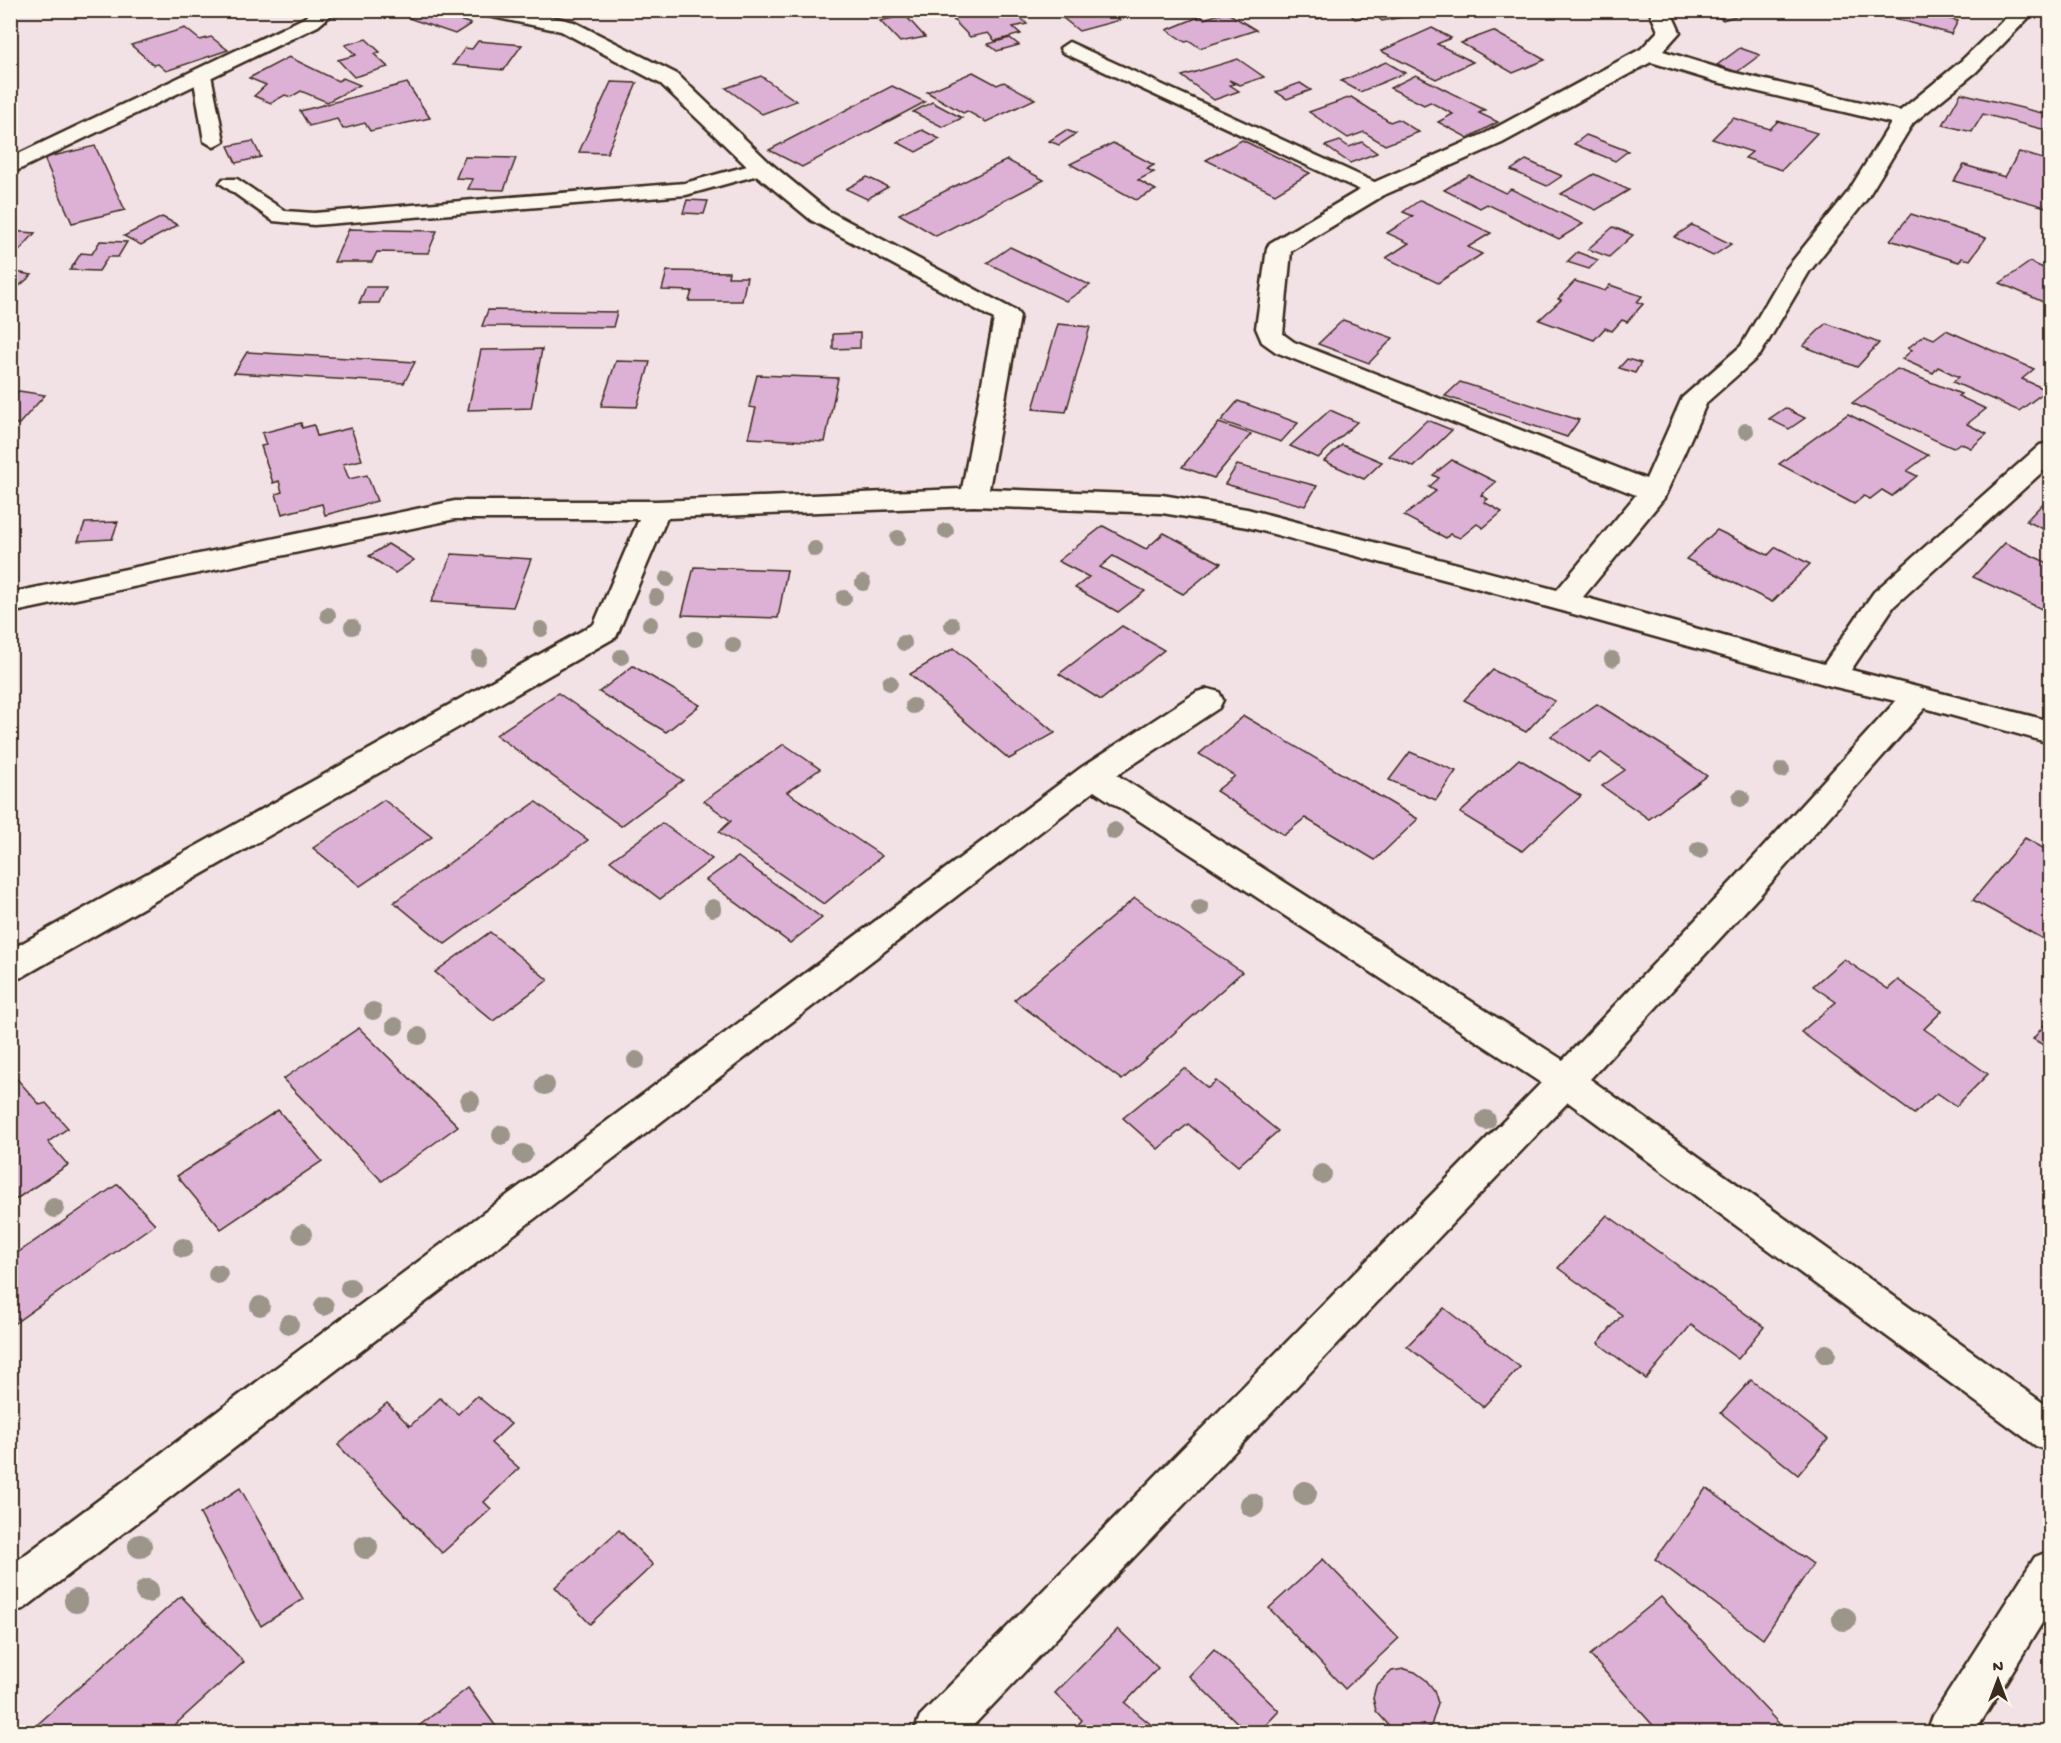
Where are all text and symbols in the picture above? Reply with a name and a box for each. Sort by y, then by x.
north arrow [1968,1650,2028,1710]
text: N [1993,1659,2004,1678]

